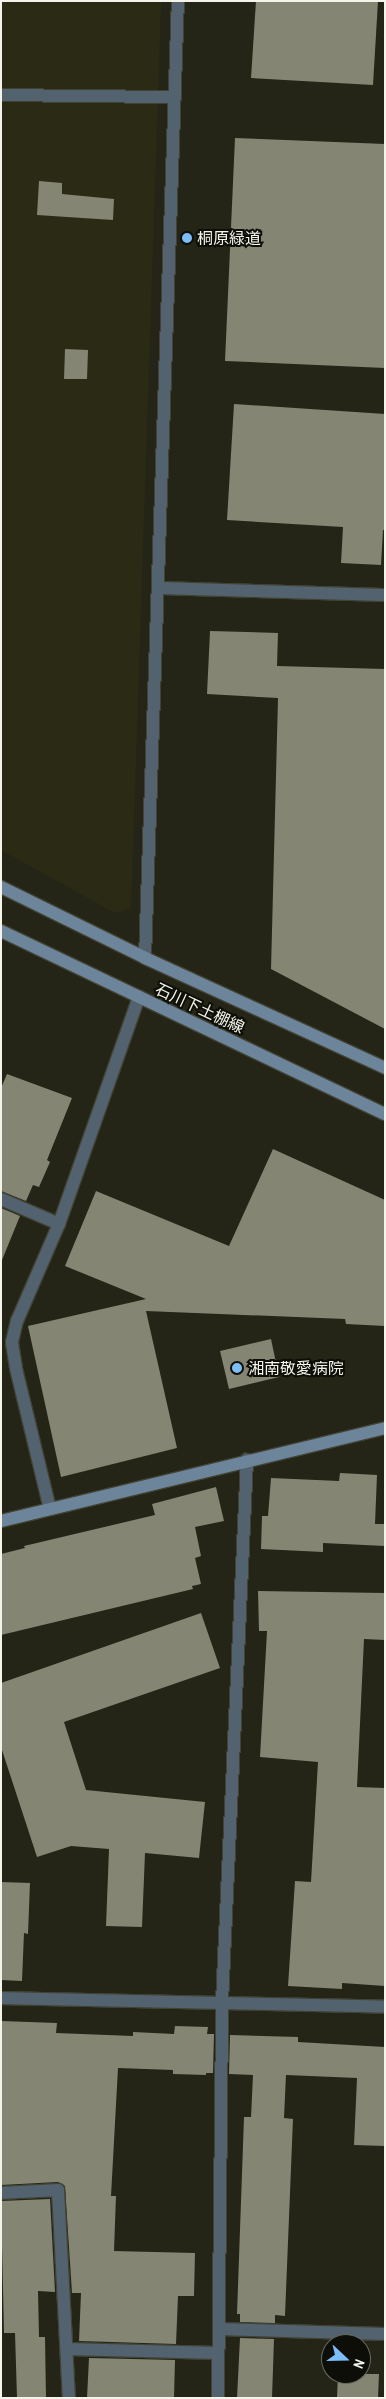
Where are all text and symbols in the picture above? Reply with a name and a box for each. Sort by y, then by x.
place label: 桐原緑道 [197,228,261,248]
marker: 桐原緑道 [181,232,193,244]
street label: 石川下土棚線 [152,979,248,1037]
place label: 湘南敬愛病院 [248,1358,344,1378]
marker: 湘南敬愛病院 [230,1361,244,1375]
north arrow [321,2334,371,2384]
text: N [349,2357,369,2371]

